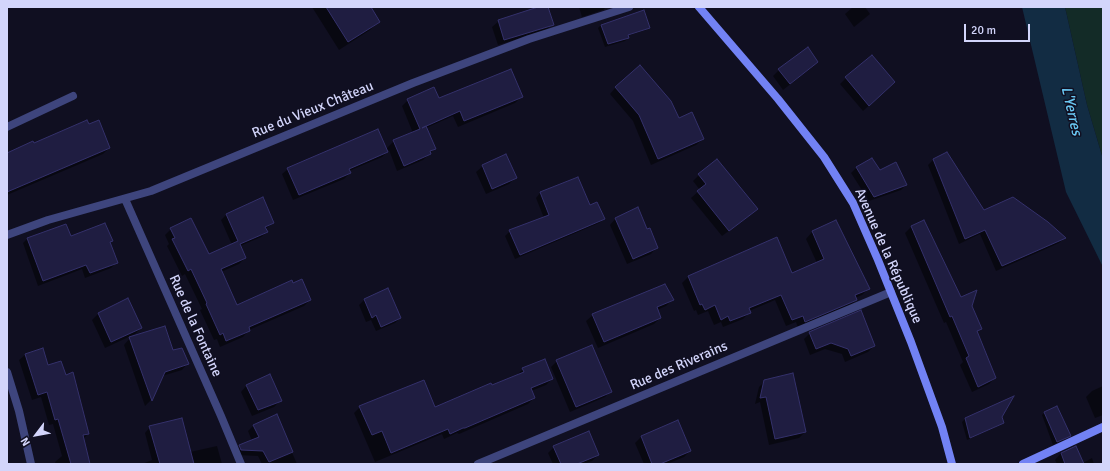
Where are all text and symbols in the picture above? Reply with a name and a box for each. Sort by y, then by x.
scale bar [966,16,1032,42]
text: 20 m [971,23,996,38]
street label: Rue du Vieux Château [250,78,376,142]
water label: L'Yerres [1057,85,1085,137]
street label: Avenue de la République [851,186,925,326]
street label: Rue de la Fontaine [165,272,225,380]
street label: Rue des Riverains [628,338,730,394]
north arrow [16,415,56,455]
text: N [18,435,33,448]

